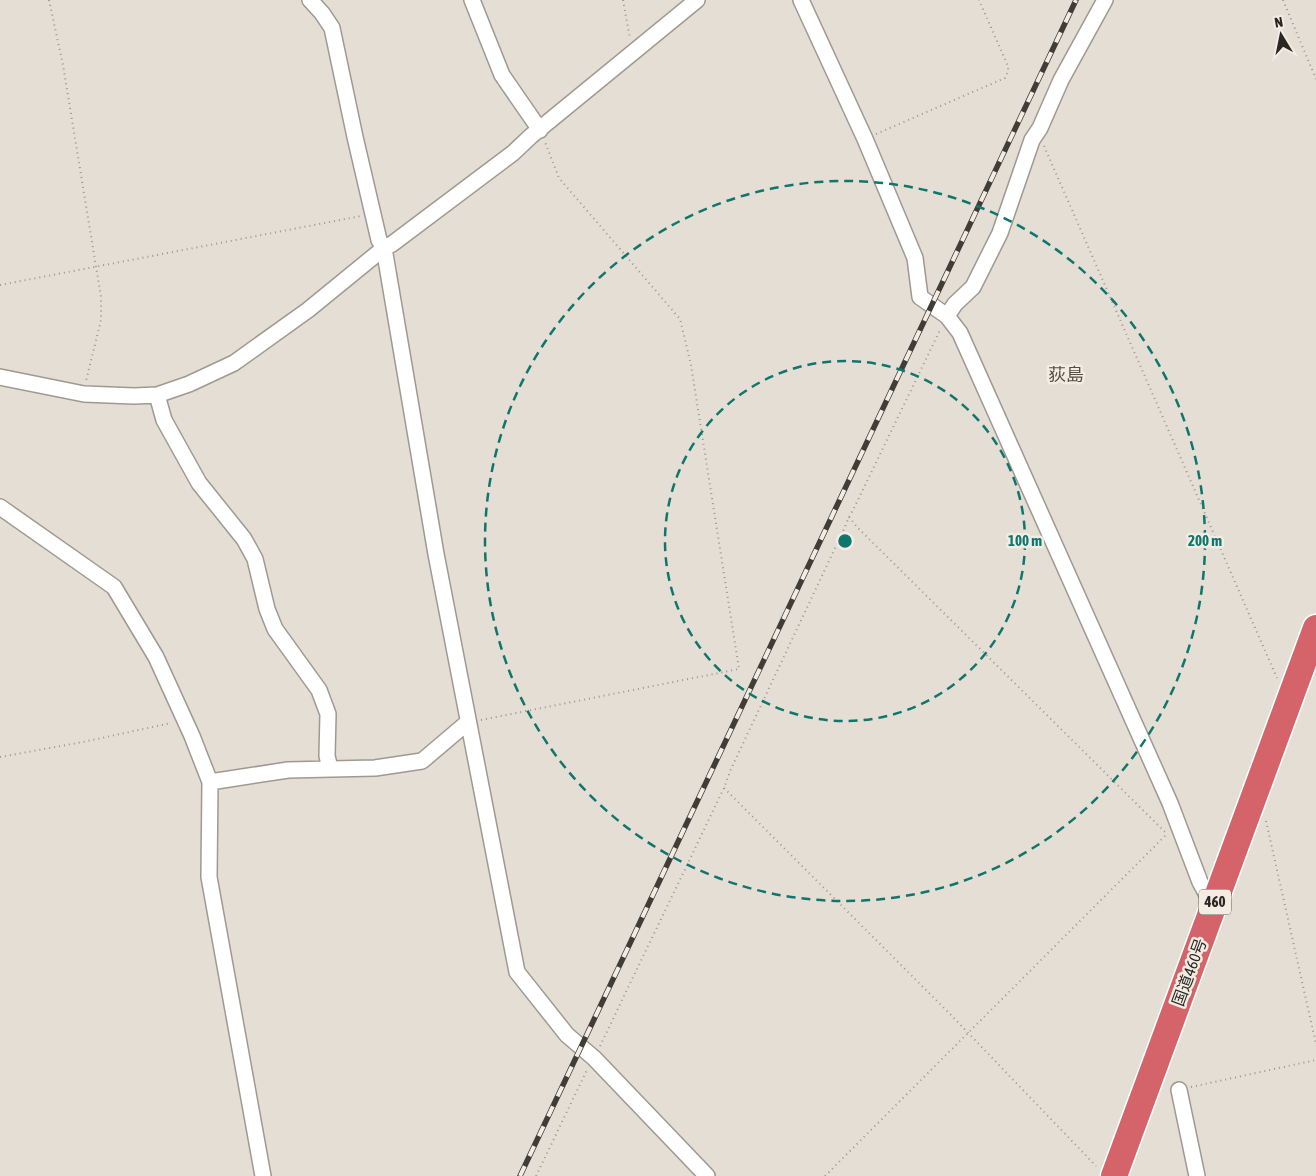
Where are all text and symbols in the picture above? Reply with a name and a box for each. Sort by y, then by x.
north arrow [1256,10,1306,60]
text: N [1273,14,1284,31]
district label: 荻島 [1048,364,1084,385]
centre of rings [836,532,854,550]
text: 100 m [1008,532,1042,549]
text: 200 m [1188,532,1222,549]
road number: 460 [1199,890,1231,914]
street label: 国道460号 [1168,936,1210,1008]

